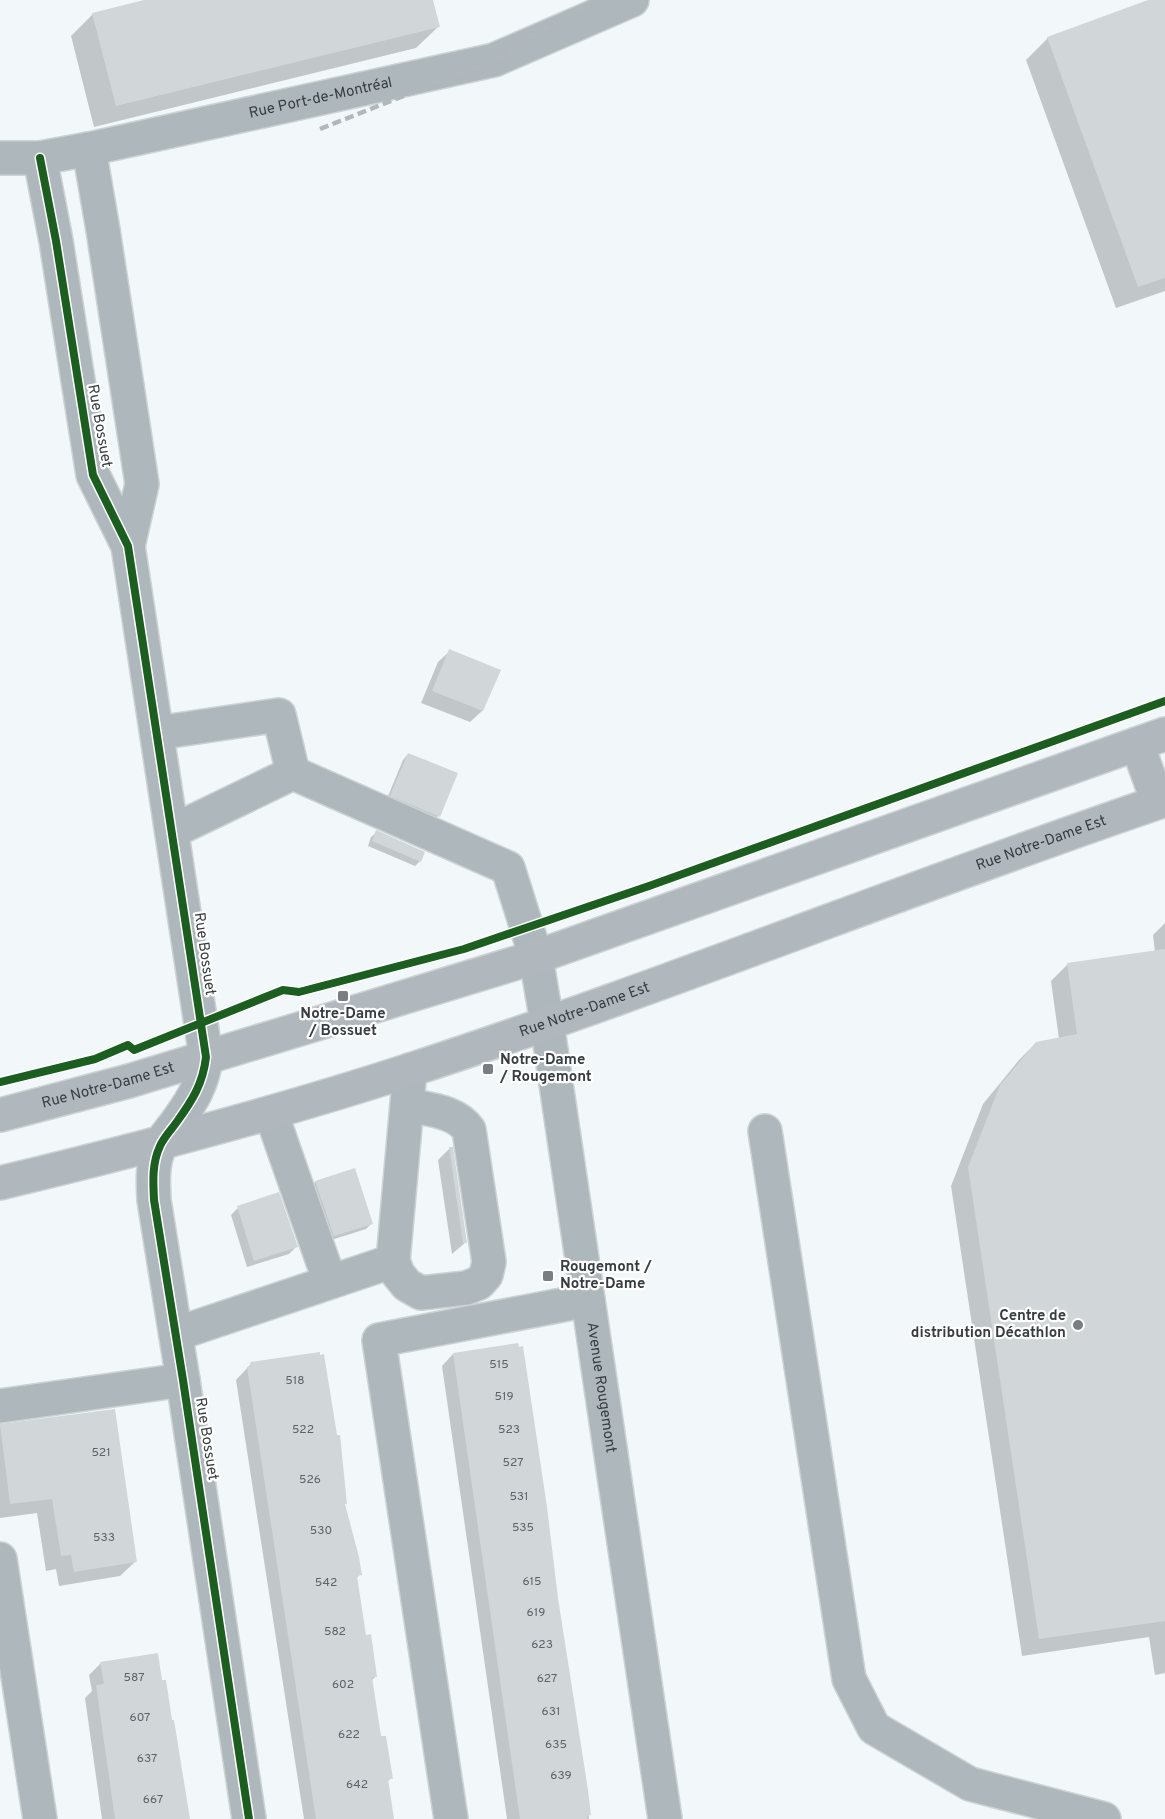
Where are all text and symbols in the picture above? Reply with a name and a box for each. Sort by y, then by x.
street label: Rue Port-de-Montréal [247,73,394,123]
street label: Rue Bossuet [82,383,116,469]
street label: Rue Notre-Dame Est [973,811,1109,876]
street label: Rue Bossuet [189,911,219,997]
street label: Rue Notre-Dame Est [517,978,652,1042]
marker: Notre-Dame / Bossuet [336,989,350,1003]
place label: Notre-Dame / Bossuet [300,1005,386,1041]
place label: Notre-Dame / Rougemont [499,1051,592,1087]
street label: Rue Notre-Dame Est [40,1058,177,1113]
marker: Notre-Dame / Rougemont [481,1062,495,1076]
place label: Rougemont / Notre-Dame [560,1258,652,1294]
marker: Rougemont / Notre-Dame [541,1269,555,1283]
place label: Centre de distribution Décathlon [911,1307,1066,1343]
marker: Centre de distribution Décathlon [1071,1318,1085,1332]
street label: Avenue Rougemont [582,1321,620,1454]
house number: 515 [489,1357,509,1373]
house number: 518 [285,1373,305,1389]
house number: 519 [494,1389,514,1405]
street label: Rue Bossuet [190,1396,222,1482]
house number: 522 [292,1422,314,1438]
house number: 523 [498,1422,520,1438]
house number: 521 [91,1445,111,1461]
house number: 527 [503,1455,523,1471]
house number: 526 [299,1472,321,1488]
house number: 531 [509,1489,529,1505]
house number: 535 [512,1520,534,1536]
house number: 530 [310,1523,332,1539]
house number: 533 [93,1530,115,1546]
house number: 615 [522,1574,542,1590]
house number: 542 [315,1575,337,1591]
house number: 619 [527,1605,545,1621]
house number: 582 [324,1624,346,1640]
house number: 623 [531,1637,553,1653]
house number: 587 [124,1670,144,1686]
house number: 627 [537,1671,557,1687]
house number: 602 [332,1677,354,1693]
house number: 631 [542,1704,560,1720]
house number: 607 [130,1710,150,1726]
house number: 622 [338,1727,360,1743]
house number: 635 [545,1737,567,1753]
house number: 637 [137,1751,157,1767]
house number: 639 [550,1768,572,1784]
house number: 642 [346,1777,368,1793]
house number: 667 [143,1792,163,1808]

